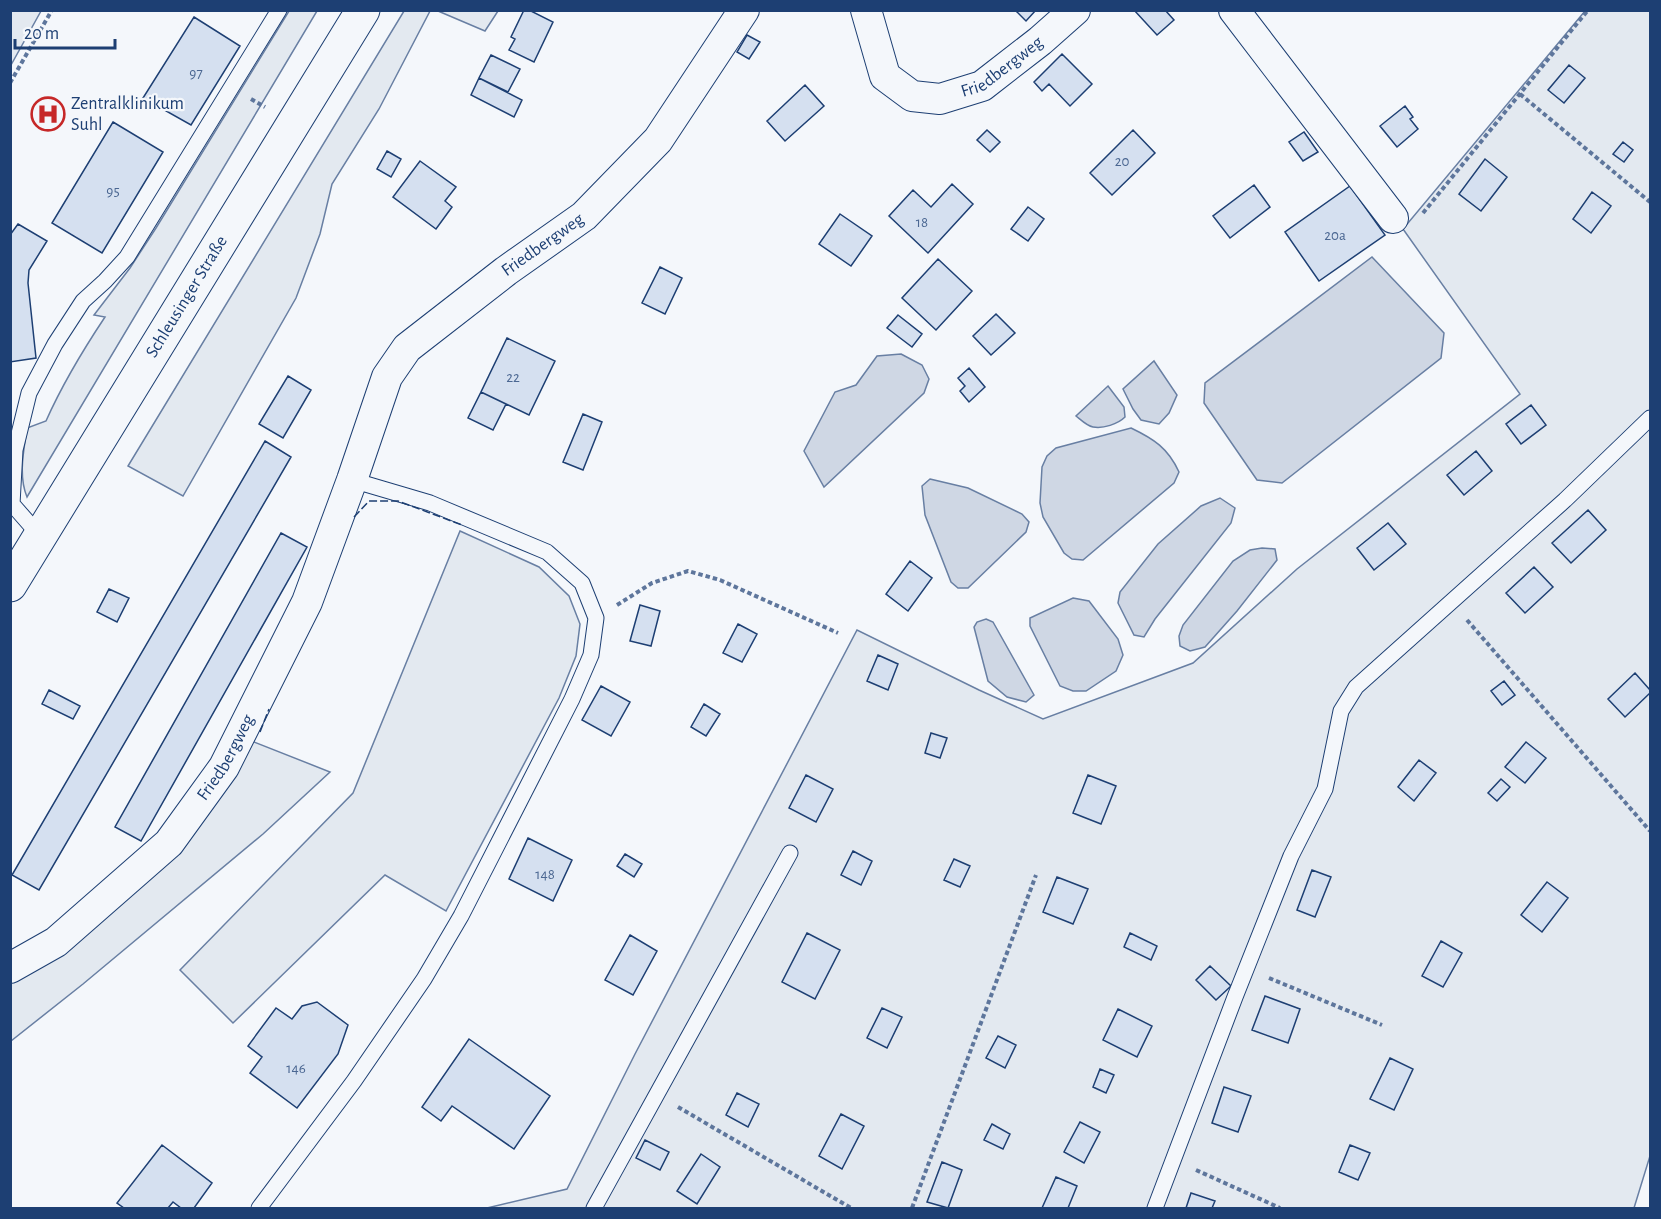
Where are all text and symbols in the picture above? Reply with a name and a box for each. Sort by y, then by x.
scale bar [15,12,116,50]
text: 20 m [24,25,59,43]
street label: Friedbergweg [959,33,1047,101]
house number: 97 [189,66,203,81]
place label: Zentralklinikum Suhl [71,95,184,134]
hospital icon: Zentralklinikum Suhl [30,96,66,132]
house number: 20 [1115,154,1129,169]
house number: 95 [106,184,120,199]
street label: Friedbergweg [498,210,587,280]
house number: 18 [916,215,928,230]
house number: 20a [1324,228,1346,243]
street label: Schleusinger Straße [143,233,231,361]
house number: 22 [506,370,520,385]
street label: Friedbergweg [194,712,258,804]
house number: 148 [535,867,555,882]
house number: 146 [286,1061,306,1076]

